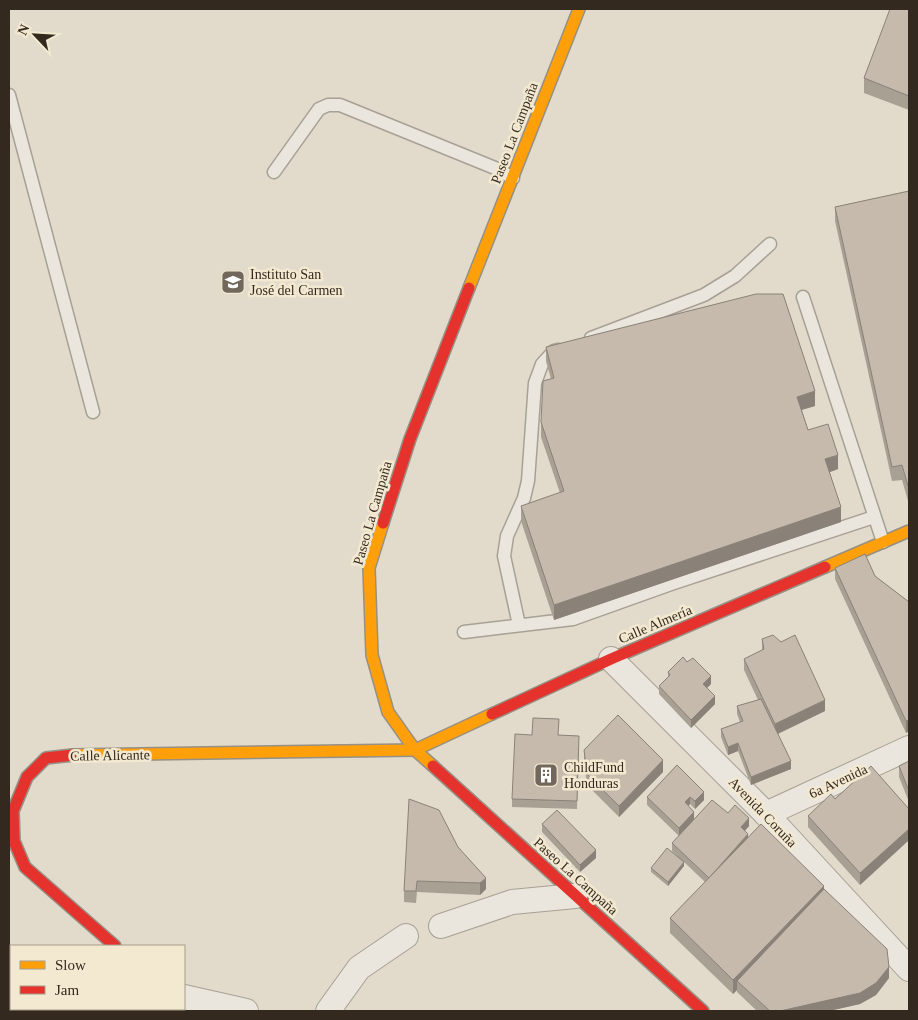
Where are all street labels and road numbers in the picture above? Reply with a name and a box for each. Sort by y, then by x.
street label: Paseo La Campaña [488,80,541,186]
street label: Paseo La Campaña [350,459,395,567]
street label: Calle Almería [616,602,695,647]
street label: Calle Alicante [70,747,150,764]
street label: 6a Avenida [807,761,870,801]
street label: Avenida Coruña [726,774,800,851]
street label: Paseo La Campaña [531,835,621,918]

